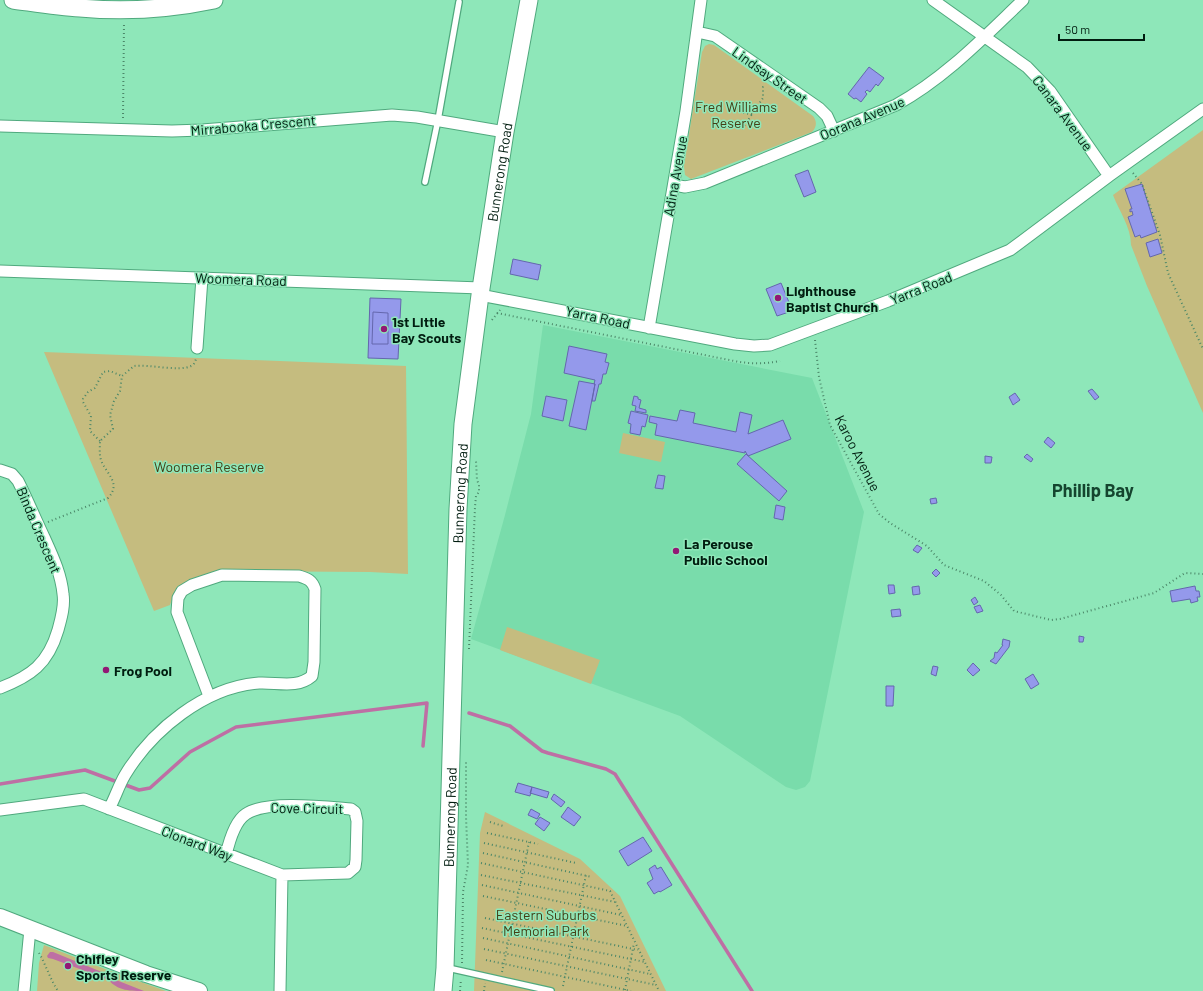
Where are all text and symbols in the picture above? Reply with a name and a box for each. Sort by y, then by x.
scale bar [1059,16,1144,42]
text: 50 m [1065,22,1090,36]
street label: Lindsay Street [729,43,811,107]
street label: Canara Avenue [1029,72,1097,154]
street label: Oorana Avenue [817,92,907,144]
park label: Fred Williams Reserve [695,98,777,131]
street label: Mirrabooka Crescent [190,111,316,139]
street label: Bunnerong Road [483,121,515,223]
street label: Adina Avenue [660,134,690,218]
street label: Yarra Road [887,268,955,308]
street label: Woomera Road [195,269,287,289]
place label: Lighthouse Baptist Church [786,282,878,315]
marker: Lighthouse Baptist Church [773,293,783,303]
street label: Yarra Road [564,302,632,332]
place label: 1st Little Bay Scouts [392,313,461,346]
marker: 1st Little Bay Scouts [379,324,389,334]
street label: Karoo Avenue [832,412,884,494]
street label: Bunnerong Road [449,443,470,544]
park label: Woomera Reserve [154,458,264,475]
district label: Phillip Bay [1052,479,1134,501]
street label: Binda Crescent [13,484,65,576]
place label: La Perouse Public School [684,535,768,568]
marker: La Perouse Public School [671,546,681,556]
place label: Frog Pool [114,662,172,679]
marker: Frog Pool [101,665,111,675]
street label: Bunnerong Road [439,767,459,867]
street label: Cove Circuit [270,799,344,817]
street label: Clonard Way [159,822,235,865]
park label: Eastern Suburbs Memorial Park [496,906,596,939]
place label: Chifley Sports Reserve [76,950,172,983]
marker: Chifley Sports Reserve [63,961,73,971]

